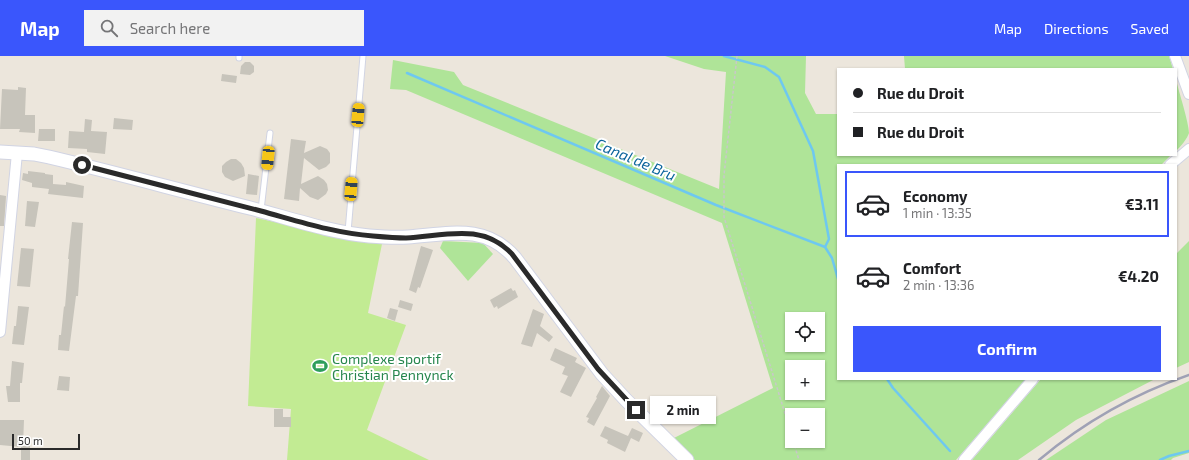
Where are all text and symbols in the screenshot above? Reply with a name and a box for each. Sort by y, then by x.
search box [84,10,364,46]
text: Map [20,17,60,40]
icon: search [98,17,120,39]
text: Search here [130,19,210,37]
text: Map [994,20,1022,37]
text: Directions [1044,20,1109,37]
text: Saved [1131,20,1169,37]
text: Rue du Droit [877,84,964,102]
car [351,103,365,127]
text: Rue du Droit [877,123,964,141]
water label: Canal de Bru [593,134,679,184]
car [261,145,275,171]
route start [73,156,91,174]
car [344,177,358,201]
icon: car [855,186,891,222]
text: Economy [903,187,968,205]
text: €3.11 [1125,195,1159,213]
text: 1 min · 13:35 [903,205,972,221]
icon: car [855,258,891,294]
text: Comfort [903,259,961,277]
text: €4.20 [1118,267,1159,285]
text: 2 min · 13:36 [903,277,974,293]
map controls [785,312,825,448]
button: locate [785,312,825,352]
button: Confirm [853,326,1161,372]
place label: Complexe sportif Christian Pennynck [332,350,454,383]
sports icon: Complexe sportif Christian Pennynck [311,357,329,375]
button: + [785,360,825,400]
callout: 2 min [650,396,716,424]
route end [627,401,645,419]
text: 2 min [666,402,700,418]
button: − [785,408,825,448]
scale bar [12,432,80,451]
text: 50 m [18,434,43,447]

